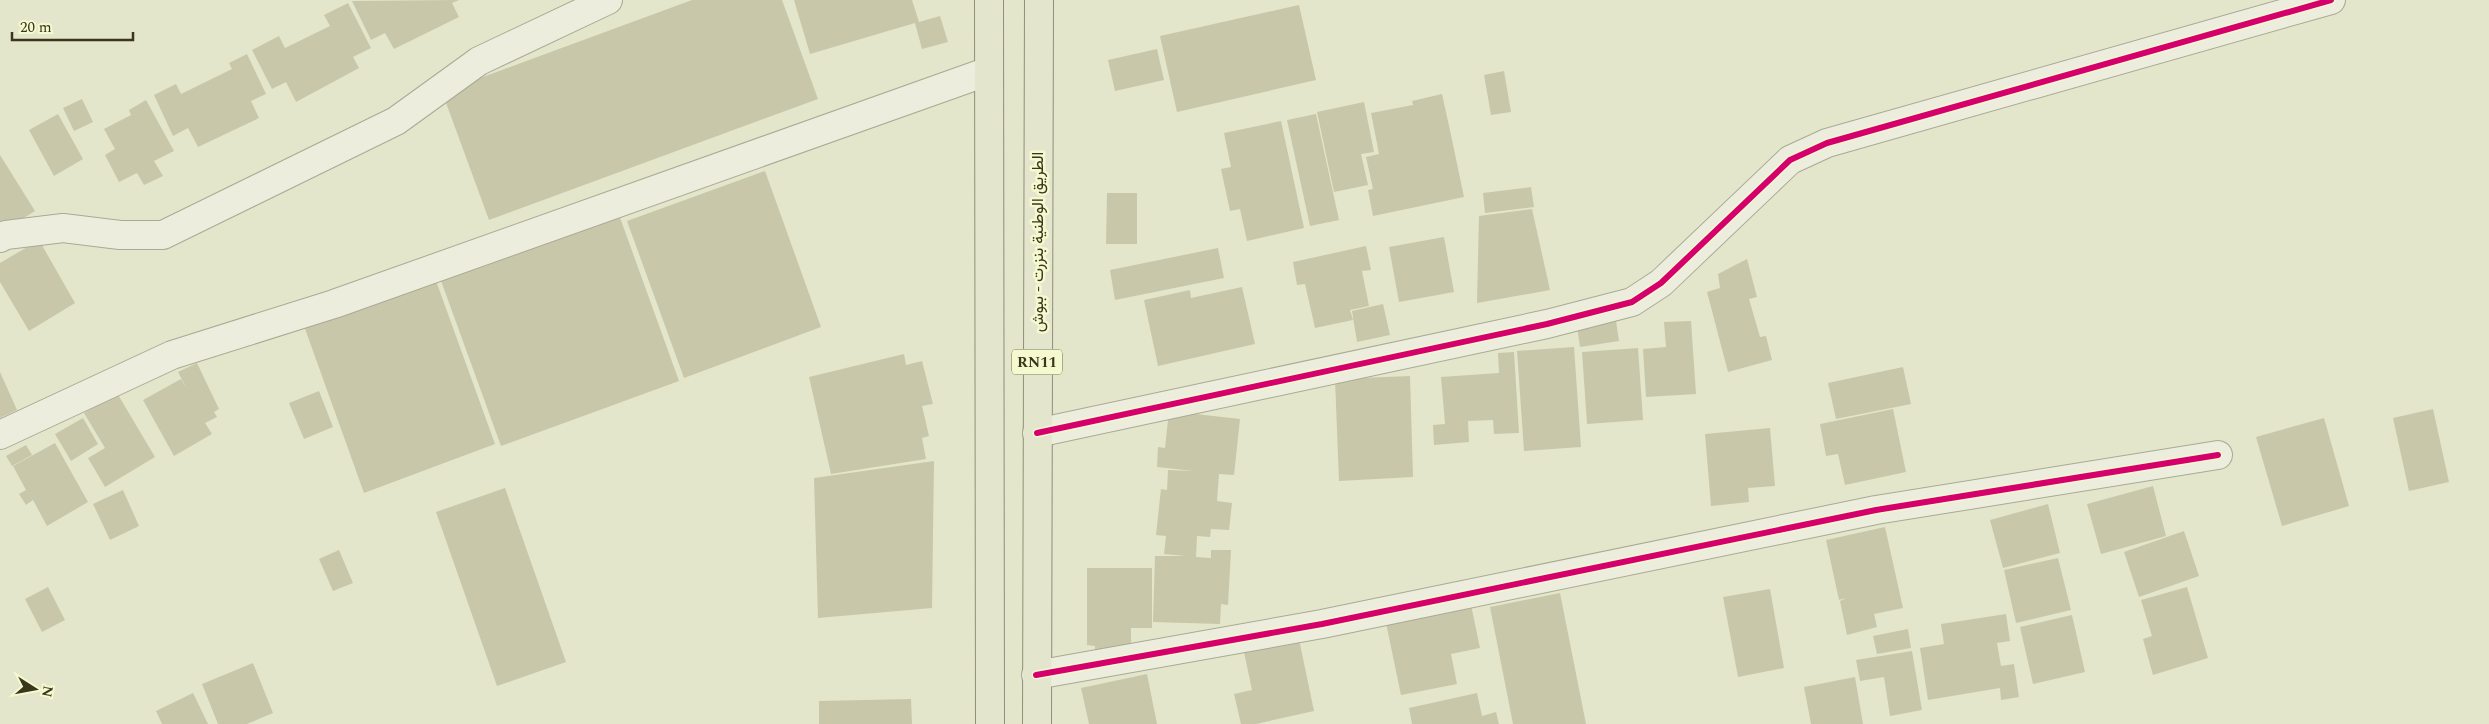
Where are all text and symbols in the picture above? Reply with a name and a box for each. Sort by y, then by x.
scale bar [12,10,134,42]
text: 20 m [20,16,52,39]
street label: الطريق الوطنية بنزرت - ببوش [1026,152,1050,332]
road number: RN11 [1012,350,1062,374]
north arrow [10,664,60,714]
text: N [36,684,59,699]

